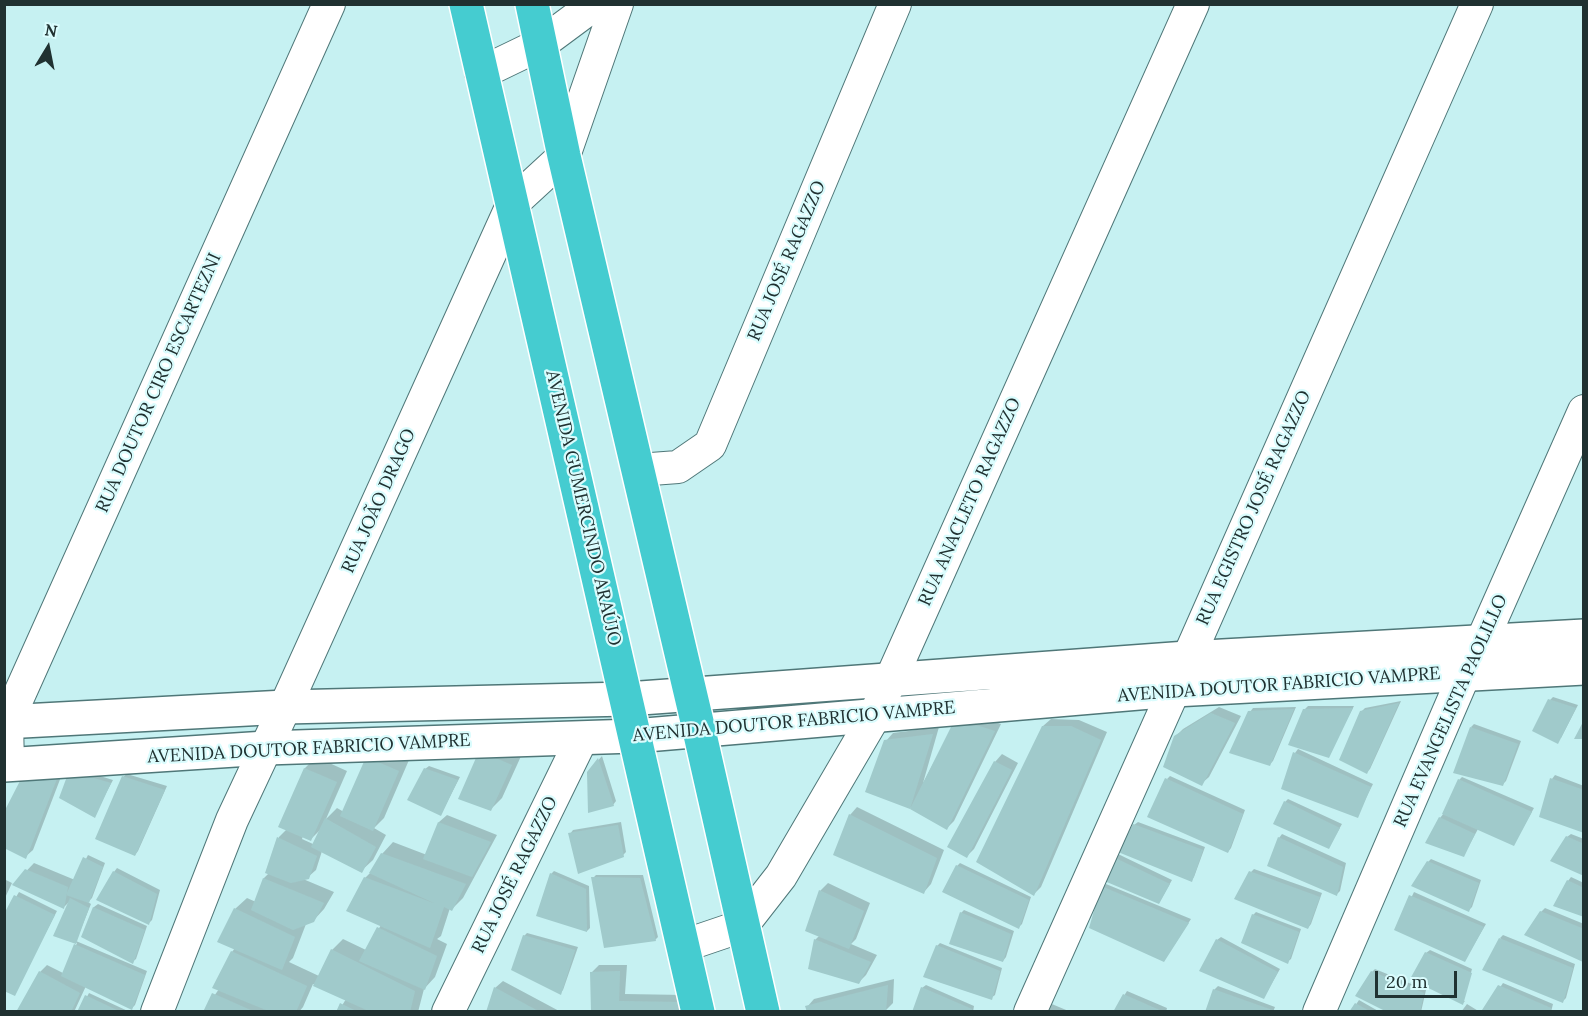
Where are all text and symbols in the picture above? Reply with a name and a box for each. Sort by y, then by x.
north arrow [18,18,78,78]
text: N [43,19,59,41]
street label: RUA JOSÉ RAGAZZO [743,178,831,344]
street label: RUA DOUTOR CIRO ESCARTEZNI [92,250,226,516]
street label: AVENIDA GUMERCINDO ARAÚJO [541,368,625,648]
street label: RUA EGISTRO JOSÉ RAGAZZO [1192,387,1316,629]
street label: RUA ANACLETO RAGAZZO [914,394,1026,610]
street label: RUA JOÃO DRAGO [338,426,420,576]
street label: RUA EVANGELISTA PAOLILLO [1390,591,1512,831]
street label: AVENIDA DOUTOR FABRICIO VAMPRE [1117,663,1441,707]
street label: AVENIDA DOUTOR FABRICIO VAMPRE [632,697,956,747]
street label: AVENIDA DOUTOR FABRICIO VAMPRE [147,730,471,768]
street label: RUA JOSÉ RAGAZZO [468,793,562,957]
scale bar [1378,959,1460,997]
text: 20 m [1386,970,1428,993]

